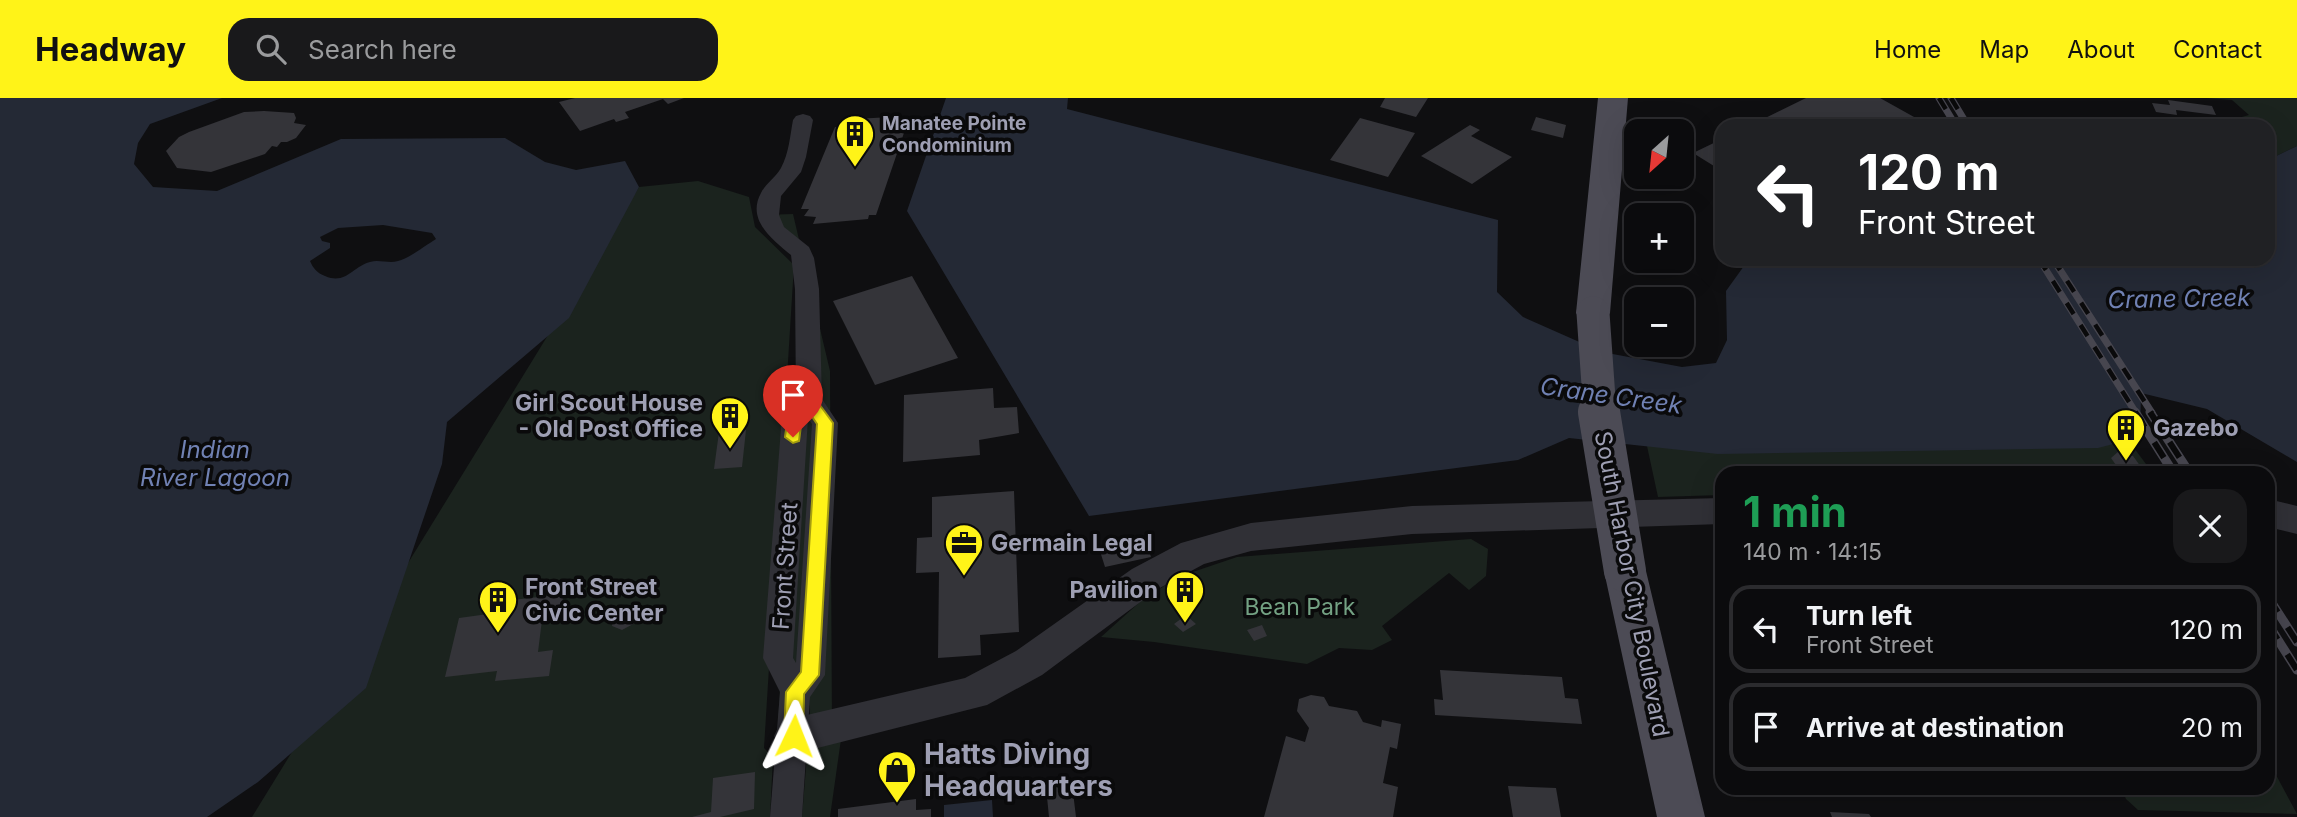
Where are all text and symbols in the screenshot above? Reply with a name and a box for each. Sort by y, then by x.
search box [228,18,718,81]
text: Headway [35,29,186,69]
icon: search [252,30,290,68]
text: Search here [308,34,457,65]
text: Home [1874,35,1941,64]
text: Map [1979,35,2029,64]
text: About [2067,35,2135,64]
text: Contact [2173,35,2262,64]
place label: Manatee Pointe Condominium [882,112,1026,157]
building icon: Manatee Pointe Condominium [834,113,876,168]
north arrow [1624,119,1694,189]
map controls [1624,119,1694,357]
text: 120 m [1858,143,1999,202]
icon: left [1743,147,1834,238]
button: + [1624,203,1694,273]
text: Front Street [1858,203,2035,242]
water label: Crane Creek [2107,283,2251,314]
button: − [1624,287,1694,357]
pin [763,365,823,437]
water label: Crane Creek [1538,371,1685,420]
icon: arrive [774,376,812,414]
place label: Girl Scout House - Old Post Office [515,389,703,443]
building icon: Girl Scout House - Old Post Office [709,395,751,450]
building icon: Gazebo [2105,407,2147,462]
place label: Gazebo [2153,414,2239,442]
street label: South Harbor City Boulevard [1589,429,1675,739]
water label: Indian River Lagoon [140,435,290,492]
text: 1 min [1743,486,1847,537]
button: close [2173,489,2247,563]
street label: Front Street [767,501,803,631]
office icon: Germain Legal [943,522,985,577]
place label: Germain Legal [991,529,1153,557]
text: 140 m · 14:15 [1743,538,1882,566]
building icon: Pavilion [1164,569,1206,624]
place label: Front Street Civic Center [525,573,664,627]
place label: Pavilion [1070,576,1158,604]
building icon: Front Street Civic Center [477,579,519,634]
park label: Bean Park [1245,593,1356,621]
text: Turn left [1806,600,1912,631]
icon: left [1747,610,1785,648]
text: 120 m [2170,614,2243,645]
text: Front Street [1806,631,1933,659]
position arrow [757,699,831,773]
icon: arrive [1747,708,1785,746]
text: Arrive at destination [1806,712,2065,743]
text: 20 m [2181,712,2243,743]
place label: Hatts Diving Headquarters [924,737,1113,803]
shop icon: Hatts Diving Headquarters [876,749,918,804]

